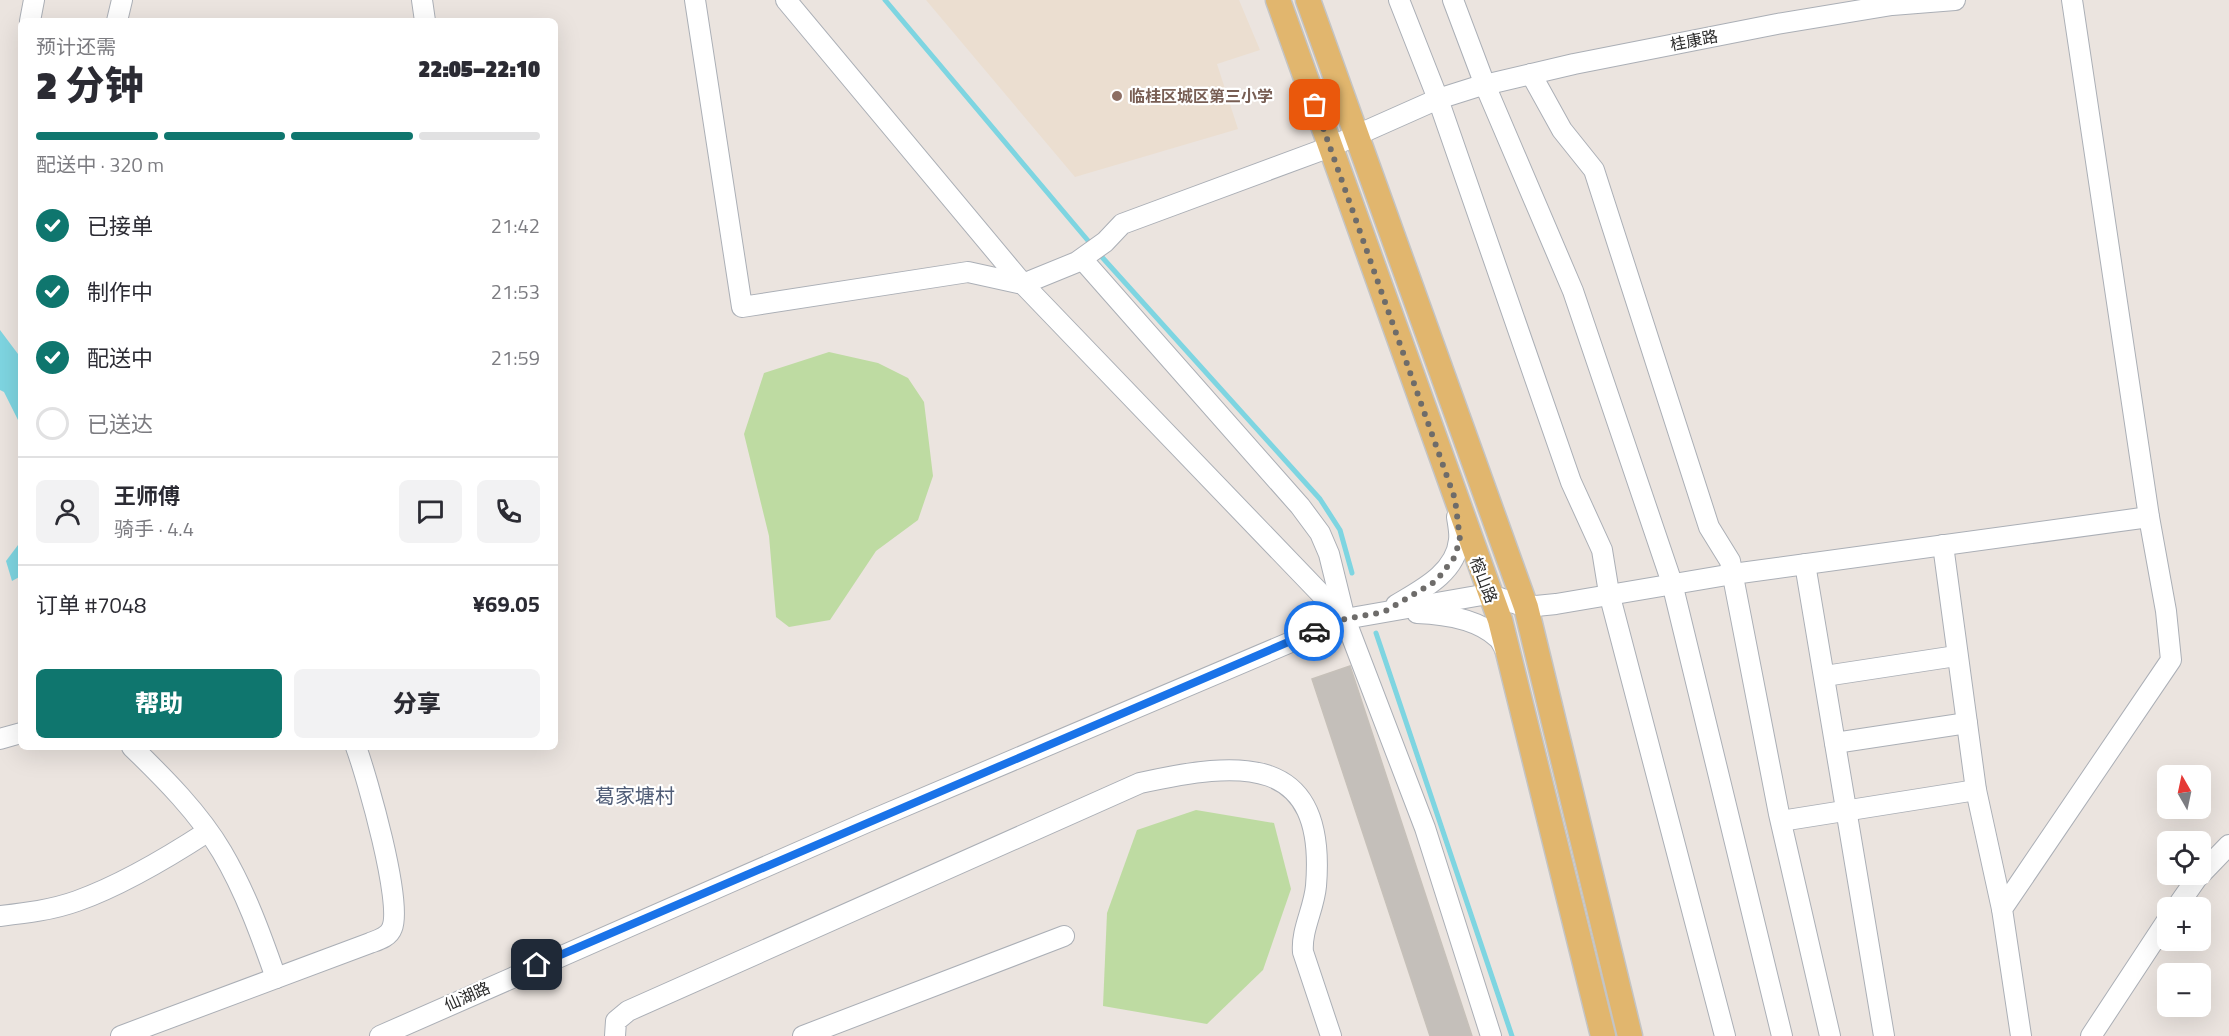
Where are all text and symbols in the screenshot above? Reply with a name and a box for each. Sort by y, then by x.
street label: 桂康路 [1668,24,1720,56]
text: 预计还需 [36,31,116,62]
text: 22:05–22:10 [418,52,540,86]
text: 2 分钟 [36,55,144,114]
pin [1289,79,1340,130]
place label: 临桂区城区第三小学 [1129,84,1273,108]
icon: bag [1298,88,1331,121]
marker: 临桂区城区第三小学 [1110,89,1124,103]
text: 配送中 · 320 m [36,149,164,180]
icon: check [36,209,69,242]
text: 已接单 [87,209,153,243]
text: 21:42 [491,210,540,241]
icon: check [36,275,69,308]
text: 制作中 [87,275,153,309]
text: 21:53 [491,276,540,307]
icon: check [36,341,69,374]
text: 配送中 [87,341,153,375]
text: 21:59 [491,342,540,373]
text: 已送达 [87,407,153,441]
text: 王师傅 [114,479,180,513]
button: person [36,480,99,543]
button: chat [399,480,462,543]
button: phone [477,480,540,543]
text: 骑手 · 4.4 [114,513,194,544]
street label: 榕山路 [1464,553,1504,607]
text: ¥69.05 [473,587,540,621]
text: 订单 #7048 [36,588,146,622]
courier [1284,601,1344,661]
icon: car [1298,615,1331,648]
button: 帮助 [36,669,282,738]
button: 分享 [294,669,540,738]
north arrow [2157,765,2211,819]
map controls [2157,765,2211,1017]
district label: 葛家塘村 [595,780,675,811]
button: locate [2157,831,2211,885]
button: + [2157,897,2211,951]
pin [511,939,562,990]
icon: home [520,948,553,981]
button: − [2157,963,2211,1017]
street label: 仙湖路 [440,975,494,1017]

